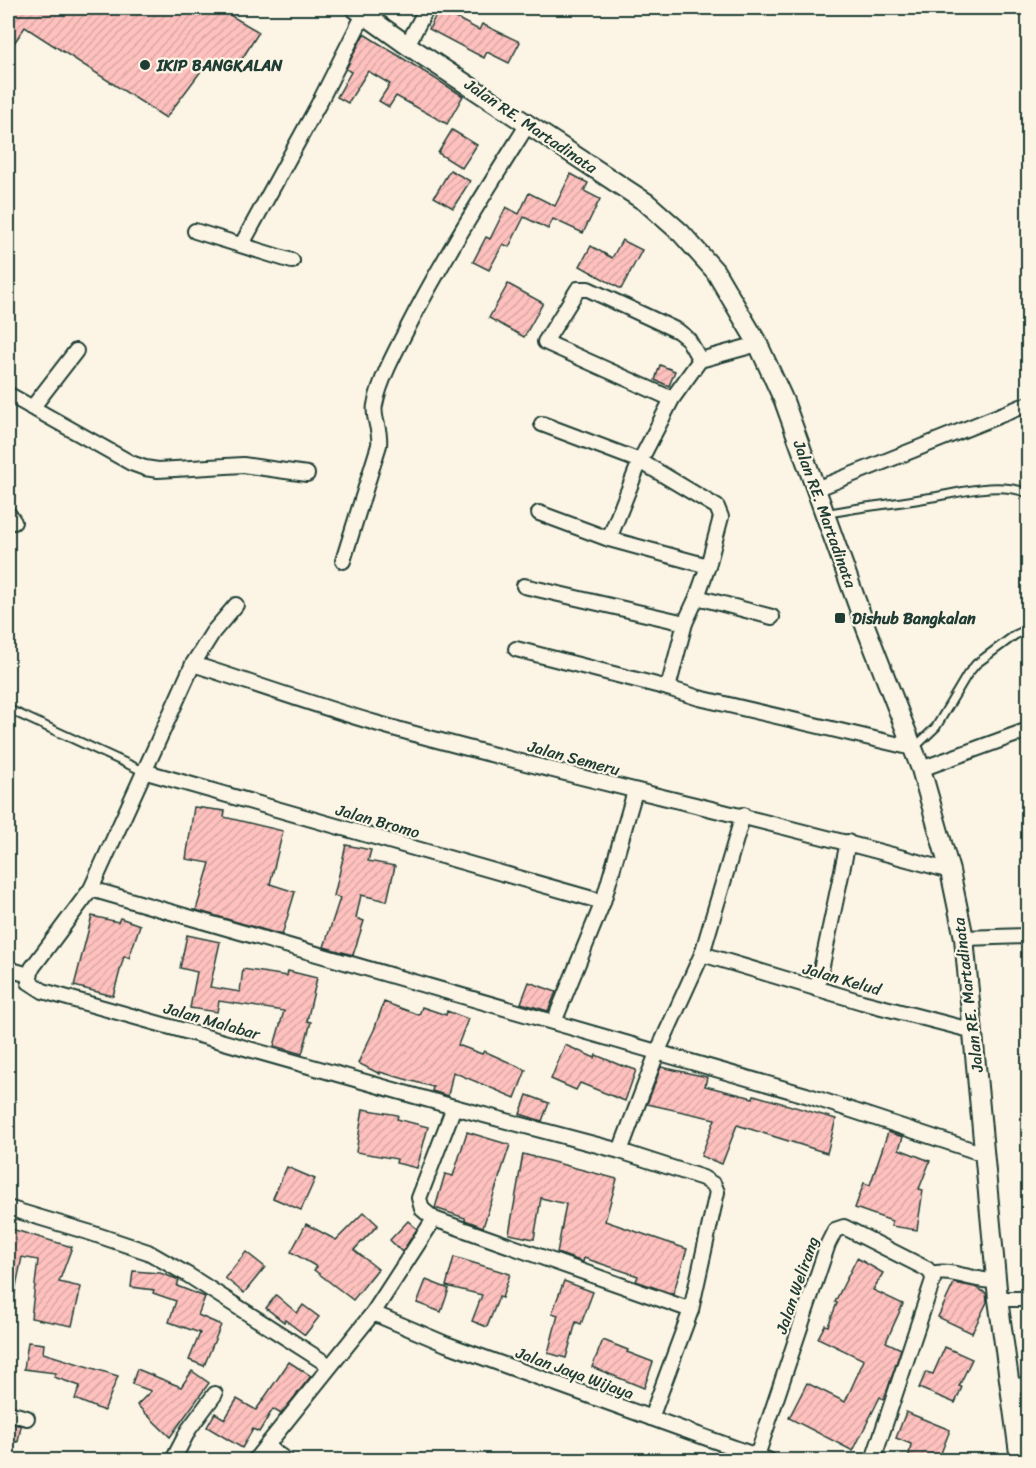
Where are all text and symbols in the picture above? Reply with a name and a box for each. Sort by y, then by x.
place label: IKIP BANGKALAN [156,51,283,80]
marker: IKIP BANGKALAN [138,58,152,72]
street label: Jalan RE. Martadinata [458,70,604,182]
street label: Jalan RE. Martadinata [784,435,866,593]
place label: Dishub Bangkalan [852,604,976,633]
marker: Dishub Bangkalan [833,611,847,625]
street label: Jalan Semeru [524,732,624,784]
street label: Jalan Bromo [332,795,423,847]
street label: Jalan RE. Martadinata [944,915,992,1075]
street label: Jalan Kelud [799,954,886,1004]
street label: Jalan Malabar [160,993,265,1049]
street label: Jalan Welirang [766,1232,827,1339]
street label: Jalan Jaya Wijaya [511,1338,638,1408]

